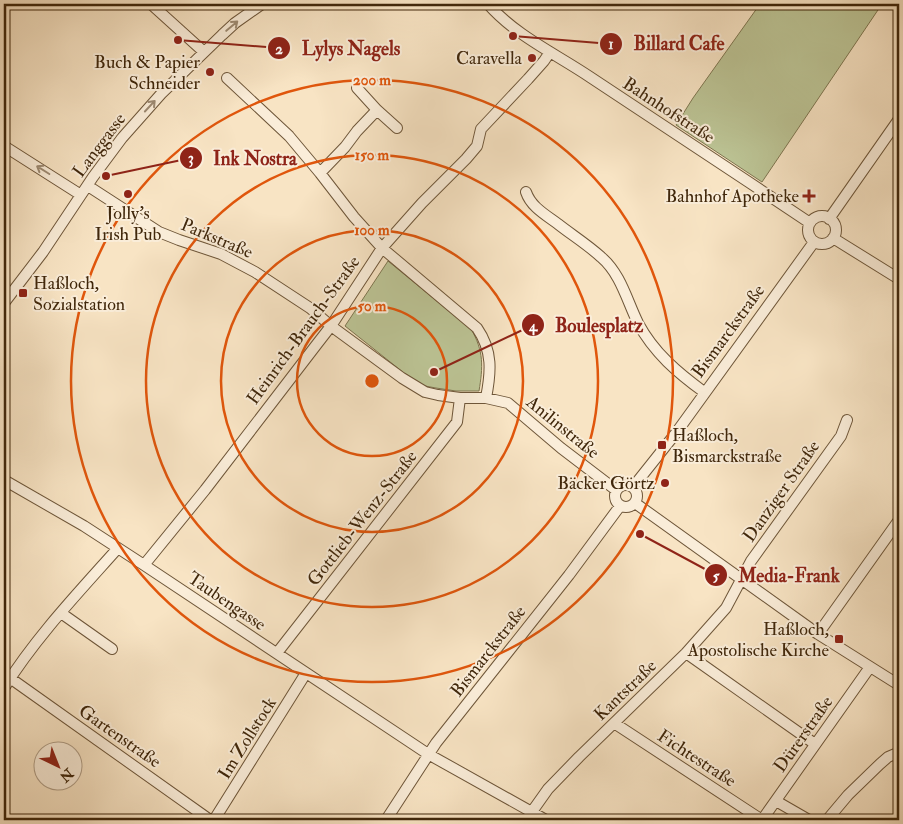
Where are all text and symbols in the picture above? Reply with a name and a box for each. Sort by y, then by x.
one-way arrow [225,21,238,32]
callout: Billard Cafe [598,27,734,61]
callout: Lylys Nagels [266,31,410,65]
text: Billard Cafe [634,32,725,56]
text: 1 [608,35,614,54]
text: Lylys Nagels [302,37,401,62]
text: 2 [275,40,283,59]
place label: Caravella [456,47,523,70]
place label: Buch & Papier Schneider [94,51,200,95]
marker: Caravella [526,52,538,64]
marker: Buch & Papier Schneider [204,66,216,78]
text: 200 m [353,71,391,90]
street label: Bahnhofstraße [618,72,720,149]
one-way arrow [144,100,156,113]
street label: Langgasse [68,108,131,182]
callout: Ink Nostra [179,141,307,175]
text: 150 m [355,146,389,165]
text: Ink Nostra [213,147,298,171]
text: 3 [188,149,194,168]
one-way arrow [36,165,50,175]
place label: Bahnhof Apotheke [665,185,799,208]
marker: Jolly's Irish Pub [122,188,134,200]
marker: Bahnhof Apotheke [803,190,815,202]
place label: Jolly's Irish Pub [95,202,162,246]
street label: Parkstraße [177,213,257,264]
text: 100 m [354,221,390,240]
street label: Heinrich-Brauch-Straße [242,251,365,409]
place label: Haßloch, Sozialstation [33,272,125,316]
street label: Bismarckstraße [687,280,770,382]
marker: Haßloch, Sozialstation [17,287,29,299]
text: 50 m [358,297,387,316]
callout: Boulesplatz [520,308,653,342]
text: Boulesplatz [555,314,644,339]
text: 4 [528,317,538,336]
centre of rings [363,372,381,390]
street label: Anilinstraße [521,390,604,464]
place label: Haßloch, Bismarckstraße [672,424,782,468]
street label: Danziger Straße [738,436,825,547]
marker: Haßloch, Bismarckstraße [656,439,668,451]
street label: Gottlieb-Wenz-Straße [302,446,423,591]
place label: Bäcker Görtz [557,472,655,495]
marker: Bäcker Görtz [659,477,671,489]
callout: Media-Frank [704,558,850,592]
text: Media-Frank [737,564,841,588]
street label: Taubengasse [183,567,271,636]
text: 5 [713,567,720,586]
street label: Bismarckstraße [446,601,532,702]
place label: Haßloch, Apostolische Kirche [686,618,829,662]
marker: Haßloch, Apostolische Kirche [833,633,845,645]
street label: Kantstraße [589,655,662,726]
street label: Dürerstraße [769,691,838,777]
street label: Im Zollstock [213,692,282,784]
street label: Gartenstraße [74,700,166,773]
street label: Fichtestraße [653,724,741,793]
north arrow [32,742,82,792]
text: N [56,764,78,786]

